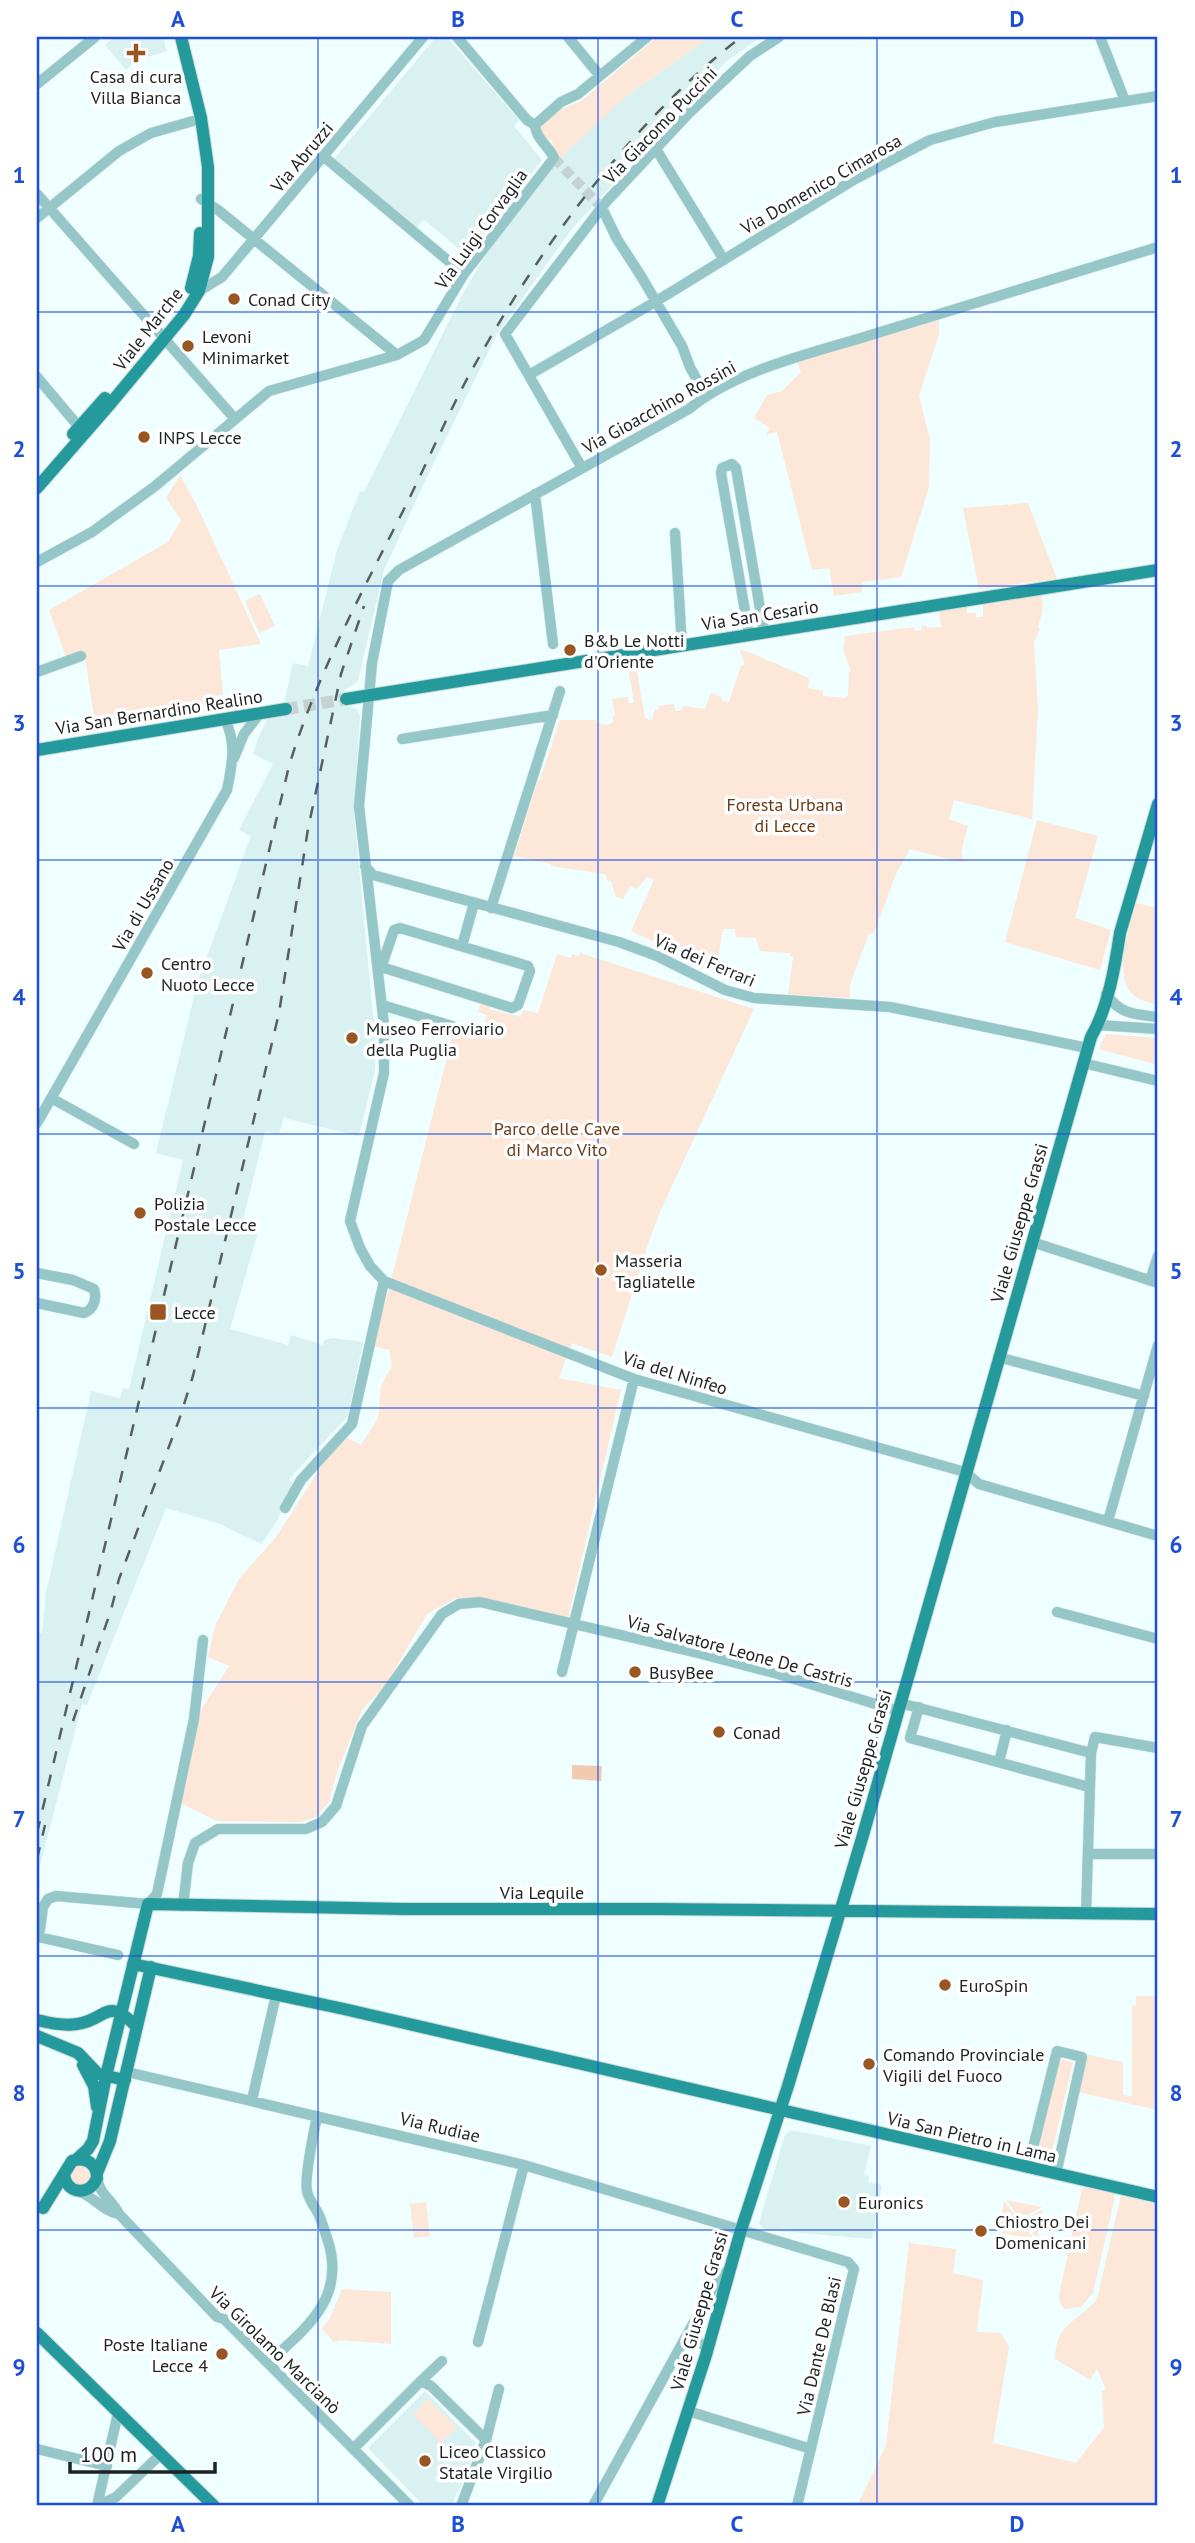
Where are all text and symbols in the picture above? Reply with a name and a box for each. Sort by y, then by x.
text: A [171,4,185,33]
text: B [451,4,465,33]
text: C [731,4,744,33]
text: D [1010,4,1024,33]
marker: Casa di cura Villa Bianca [126,43,146,63]
street label: Via Giacomo Puccini [597,61,722,189]
place label: Casa di cura Villa Bianca [90,65,182,109]
street label: Via Abruzzi [265,117,338,198]
street label: Via Domenico Cimarosa [736,129,905,240]
text: 1 [12,160,26,189]
text: 1 [1169,160,1183,189]
street label: Via Luigi Corvaglia [429,164,532,295]
street label: Viale Marche [108,283,188,376]
place label: Conad City [248,288,331,311]
marker: Conad City [226,291,242,307]
place label: Levoni Minimarket [202,325,289,369]
marker: Levoni Minimarket [180,338,196,354]
street label: Via Gioacchino Rossini [577,355,740,459]
place label: INPS Lecce [158,426,242,449]
marker: INPS Lecce [136,429,152,445]
text: 2 [12,434,26,463]
text: 2 [1169,434,1183,463]
street label: Via San Cesario [699,594,820,636]
place label: B&b Le Notti d'Oriente [584,629,685,673]
marker: B&b Le Notti d'Oriente [562,642,578,658]
street label: Via San Bernardino Realino [53,684,264,740]
text: 3 [12,708,26,737]
text: 3 [1169,708,1183,737]
park label: Foresta Urbana di Lecce [727,793,843,837]
street label: Via di Ussano [107,854,179,956]
street label: Via dei Ferrari [650,928,759,992]
place label: Centro Nuoto Lecce [161,952,255,996]
marker: Centro Nuoto Lecce [139,965,155,981]
text: 4 [12,982,26,1011]
text: 4 [1169,982,1183,1011]
place label: Museo Ferroviario della Puglia [366,1017,504,1061]
marker: Museo Ferroviario della Puglia [344,1030,360,1046]
park label: Parco delle Cave di Marco Vito [494,1117,620,1161]
street label: Viale Giuseppe Grassi [985,1141,1053,1306]
place label: Polizia Postale Lecce [154,1192,257,1236]
marker: Polizia Postale Lecce [132,1205,148,1221]
place label: Masseria Tagliatelle [615,1249,695,1293]
text: 5 [12,1256,26,1285]
text: 5 [1169,1256,1183,1285]
marker: Masseria Tagliatelle [593,1262,609,1278]
place label: Lecce [174,1301,216,1324]
marker: Lecce [148,1302,168,1322]
street label: Via del Ninfeo [619,1346,730,1400]
text: 6 [12,1530,26,1559]
text: 6 [1169,1530,1183,1559]
street label: Via Salvatore Leone De Castris [623,1609,856,1692]
place label: BusyBee [649,1661,714,1684]
marker: BusyBee [627,1664,643,1680]
street label: Viale Giuseppe Grassi [829,1687,897,1852]
place label: Conad [733,1721,781,1744]
marker: Conad [711,1724,727,1740]
text: 7 [12,1804,26,1833]
text: 7 [1169,1804,1183,1833]
street label: Via Lequile [499,1881,584,1904]
place label: EuroSpin [959,1974,1028,1997]
marker: EuroSpin [937,1977,953,1993]
place label: Comando Provinciale Vigili del Fuoco [882,2043,1044,2087]
marker: Comando Provinciale Vigili del Fuoco [861,2056,877,2072]
text: 8 [12,2078,26,2107]
text: 8 [1169,2078,1183,2107]
street label: Via Rudiae [397,2106,482,2147]
street label: Via San Pietro in Lama [884,2106,1059,2168]
place label: Euronics [858,2191,923,2214]
marker: Euronics [836,2194,852,2210]
place label: Chiostro Dei Domenicani [995,2210,1090,2254]
marker: Chiostro Dei Domenicani [973,2223,989,2239]
street label: Viale Giuseppe Grassi [665,2229,733,2394]
street label: Via Dante De Blasi [792,2274,846,2419]
street label: Via Girolamo Marcianò [204,2280,346,2419]
place label: Poste Italiane Lecce 4 [103,2333,208,2377]
marker: Poste Italiane Lecce 4 [214,2346,230,2362]
text: 9 [12,2352,26,2381]
text: 9 [1169,2352,1183,2381]
scale bar [70,2431,215,2475]
place label: Liceo Classico Statale Virgilio [439,2440,553,2484]
text: 100 m [80,2441,137,2468]
marker: Liceo Classico Statale Virgilio [417,2453,433,2469]
text: A [171,2509,185,2538]
text: B [451,2509,465,2538]
text: C [731,2509,744,2538]
text: D [1010,2509,1024,2538]

